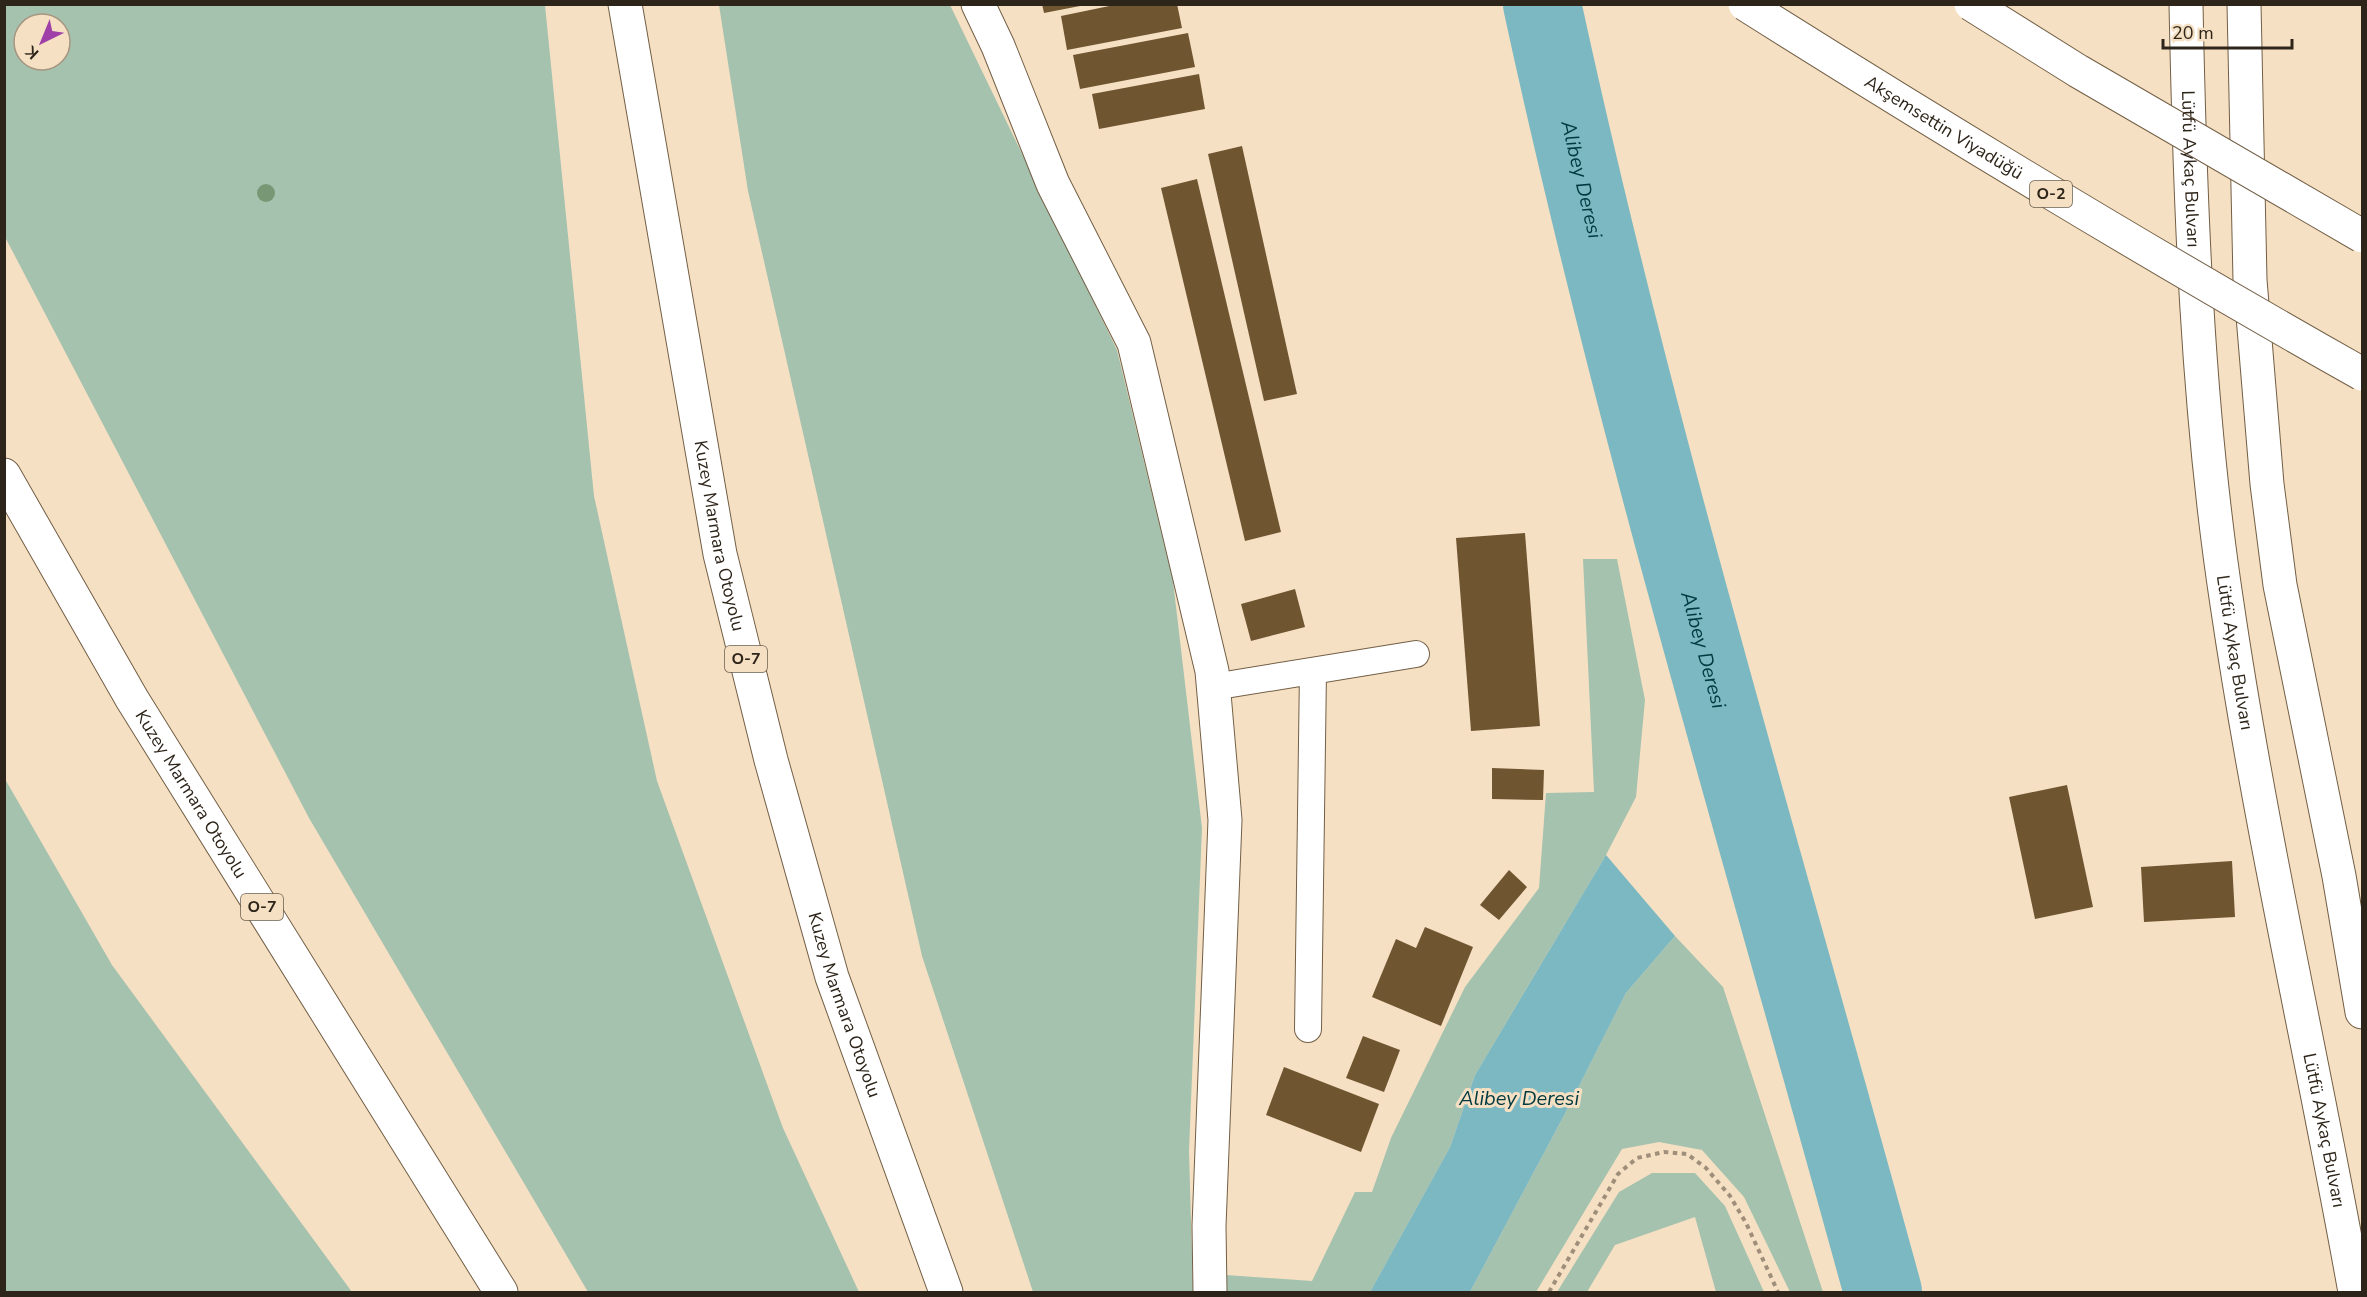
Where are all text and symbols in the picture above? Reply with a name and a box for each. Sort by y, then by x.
north arrow [12,12,72,72]
scale bar [2163,12,2292,50]
text: 20 m [2172,21,2214,45]
text: K [20,40,44,64]
street label: Akşemsettin Viyadüğü [1860,70,2028,185]
street label: Lütfü Aykaç Bulvarı [2176,90,2206,248]
water label: Alibey Deresi [1555,117,1609,242]
road number: O-2 [2030,181,2072,207]
street label: Kuzey Marmara Otoyolu [689,438,751,633]
street label: Lütfü Aykaç Bulvarı [2211,573,2259,732]
water label: Alibey Deresi [1675,588,1733,712]
road number: O-7 [725,646,767,672]
street label: Kuzey Marmara Otoyolu [130,705,253,883]
road number: O-7 [241,894,283,920]
street label: Kuzey Marmara Otoyolu [802,909,887,1101]
street label: Lütfü Aykaç Bulvarı [2297,1051,2351,1209]
water label: Alibey Deresi [1458,1085,1579,1112]

